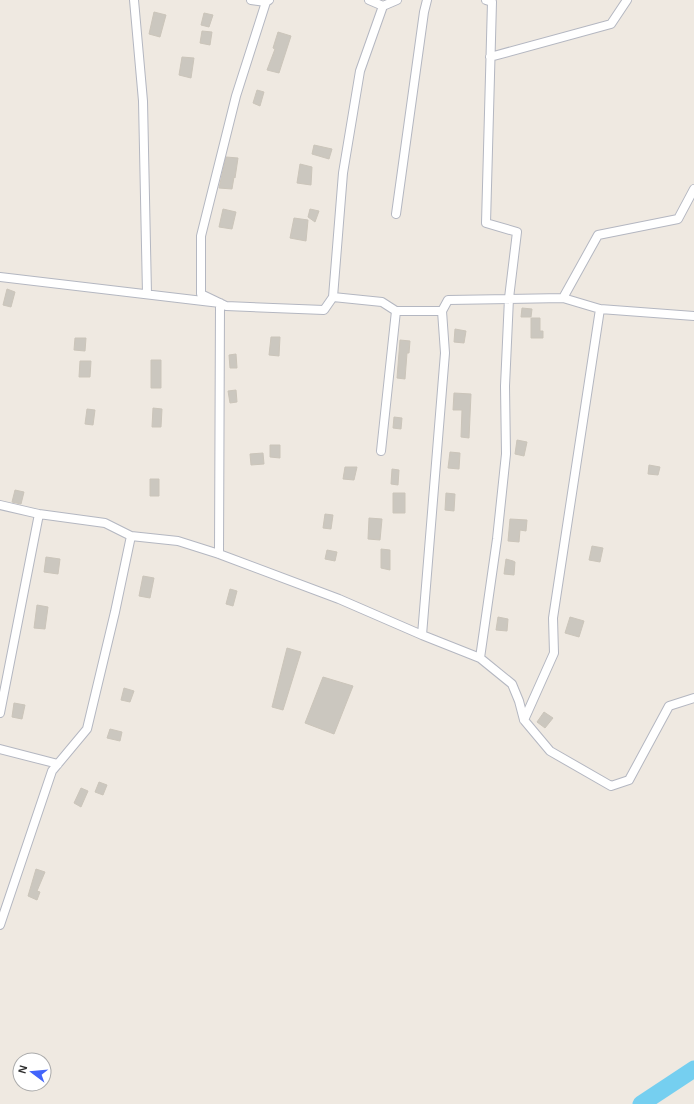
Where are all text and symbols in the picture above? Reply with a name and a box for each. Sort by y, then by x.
north arrow [12,1052,52,1092]
text: N [16,1064,29,1075]

